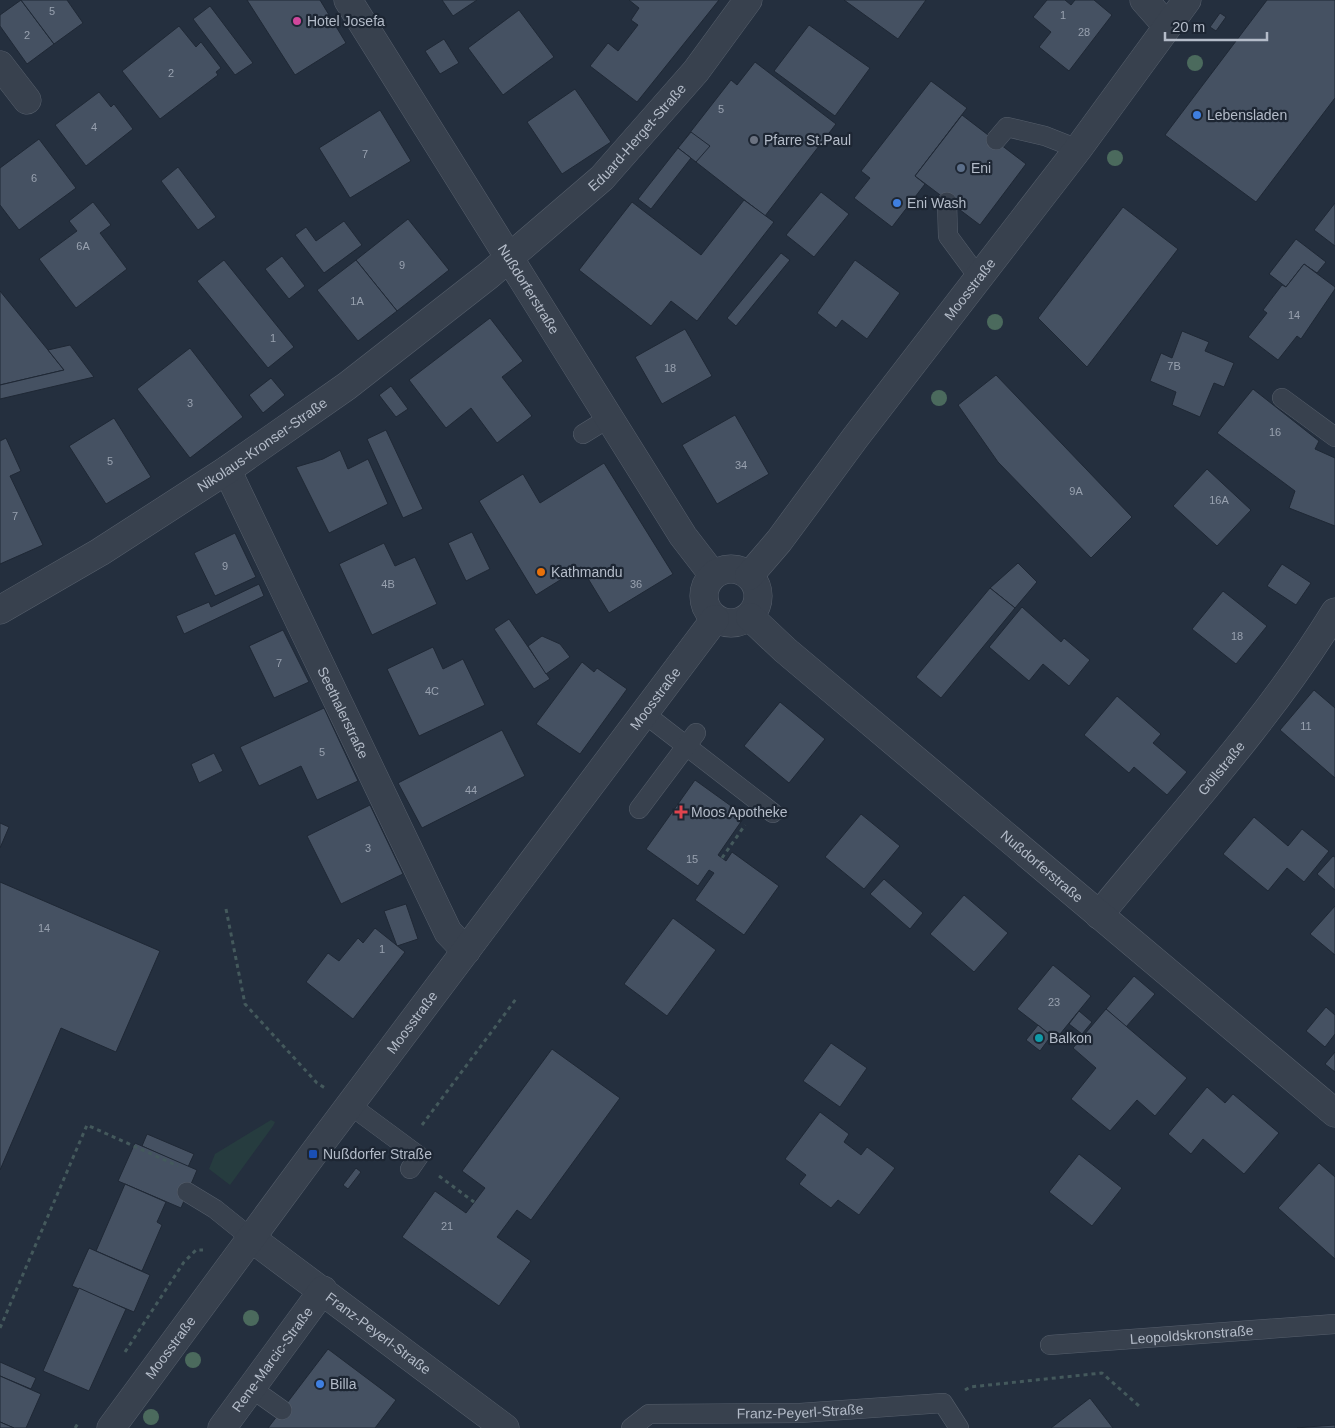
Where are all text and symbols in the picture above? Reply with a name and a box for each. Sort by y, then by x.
house number: 5 [49,5,55,17]
house number: 1 [1060,9,1066,21]
scale bar [1165,10,1268,42]
place label: Hotel Josefa [307,13,385,29]
marker: Hotel Josefa [291,15,303,27]
text: 20 m [1172,18,1205,35]
house number: 28 [1078,26,1090,38]
house number: 2 [24,29,30,41]
house number: 2 [168,67,174,79]
street label: Eduard-Herget-Straße [585,80,689,194]
house number: 5 [718,103,724,115]
place label: Lebensladen [1207,107,1287,123]
marker: Lebensladen [1191,109,1203,121]
house number: 4 [91,121,97,133]
place label: Pfarre St.Paul [764,132,851,148]
marker: Pfarre St.Paul [748,134,760,146]
house number: 7 [362,148,368,160]
place label: Eni [971,160,991,176]
marker: Eni [955,162,967,174]
house number: 6 [31,172,37,184]
place label: Eni Wash [907,195,966,211]
marker: Eni Wash [891,197,903,209]
house number: 6A [76,240,90,252]
street label: Nußdorferstraße [495,241,563,337]
street label: Moosstraße [941,255,999,323]
house number: 9 [399,259,405,271]
house number: 1A [350,295,364,307]
house number: 14 [1288,309,1300,321]
house number: 1 [270,332,276,344]
house number: 7B [1167,360,1181,372]
house number: 18 [664,362,676,374]
street label: Nikolaus-Kronser-Straße [194,394,330,495]
house number: 3 [187,397,193,409]
house number: 16 [1269,426,1281,438]
house number: 5 [107,455,113,467]
house number: 34 [735,459,747,471]
house number: 9A [1069,485,1083,497]
house number: 16A [1209,494,1229,506]
house number: 7 [12,510,18,522]
house number: 9 [222,560,228,572]
place label: Kathmandu [551,564,623,580]
marker: Kathmandu [535,566,547,578]
house number: 4B [381,578,395,590]
house number: 36 [630,578,642,590]
house number: 18 [1231,630,1243,642]
house number: 7 [276,657,282,669]
street label: Seethalerstraße [314,664,372,761]
street label: Moosstraße [627,664,684,733]
house number: 4C [425,685,439,697]
house number: 11 [1300,720,1312,732]
street label: Göllstraße [1195,738,1248,798]
house number: 5 [319,746,325,758]
house number: 44 [465,784,477,796]
place label: Moos Apotheke [691,804,788,820]
marker: Moos Apotheke [675,806,687,818]
street label: Nußdorferstraße [997,827,1087,906]
house number: 3 [365,842,371,854]
house number: 15 [686,853,698,865]
house number: 14 [38,922,50,934]
house number: 1 [379,943,385,955]
street label: Moosstraße [383,988,441,1057]
house number: 23 [1048,996,1060,1008]
place label: Balkon [1049,1030,1092,1046]
marker: Balkon [1033,1032,1045,1044]
place label: Nußdorfer Straße [323,1146,432,1162]
marker: Nußdorfer Straße [307,1148,319,1160]
house number: 21 [441,1220,453,1232]
street label: Franz-Peyerl-Straße [323,1289,434,1378]
street label: Rene-Marcic-Straße [228,1304,316,1415]
street label: Moosstraße [142,1313,199,1382]
street label: Leopoldskronstraße [1129,1322,1254,1347]
place label: Billa [330,1376,357,1392]
marker: Billa [314,1378,326,1390]
street label: Franz-Peyerl-Straße [737,1401,864,1421]

